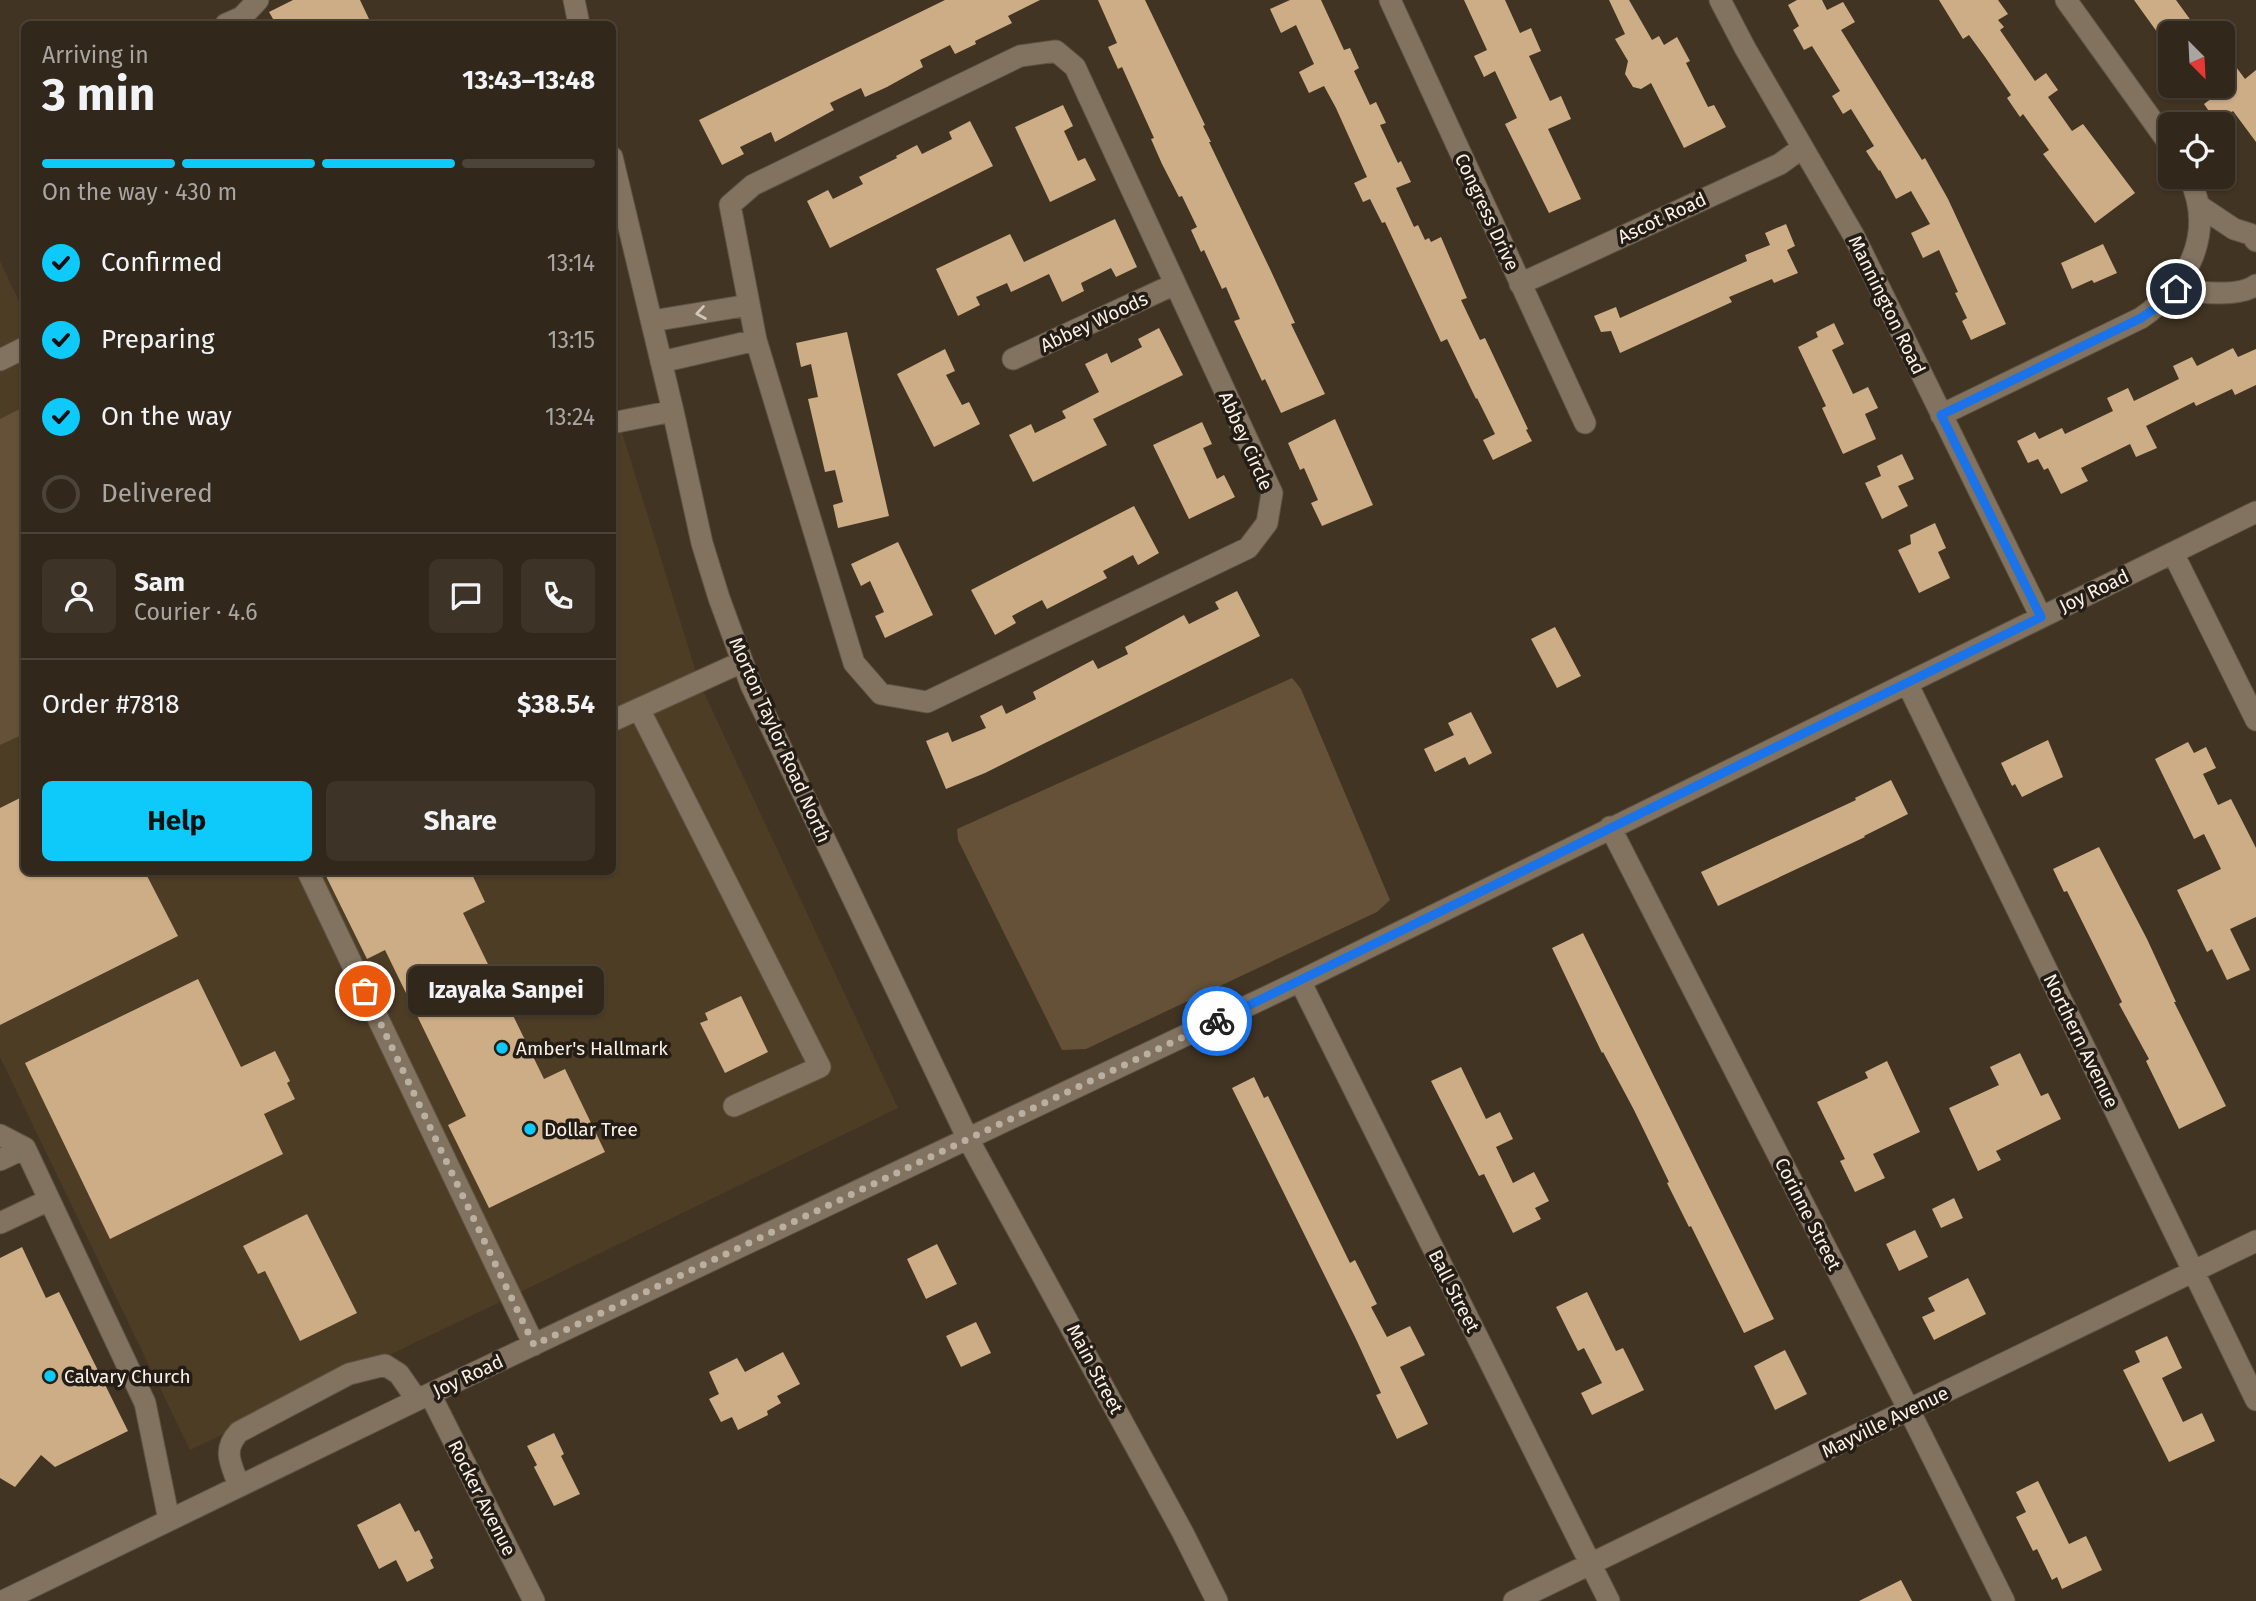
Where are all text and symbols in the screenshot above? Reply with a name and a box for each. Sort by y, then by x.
north arrow [2158,21,2235,98]
map controls [2158,21,2235,189]
text: Arriving in [42,41,149,69]
text: 13:43–13:48 [462,65,595,96]
text: 3 min [42,67,155,122]
button: locate [2158,112,2235,189]
street label: Congress Drive [1450,150,1524,274]
text: On the way · 430 m [42,178,237,206]
street label: Ascot Road [1614,187,1710,249]
street label: Mannington Road [1843,232,1931,378]
icon: check [42,244,80,282]
text: Confirmed [101,247,222,278]
text: 13:14 [547,249,595,277]
pin [2146,259,2206,319]
icon: home [2157,270,2195,308]
street label: Abbey Woods [1037,287,1152,357]
one-way arrow [695,305,707,320]
icon: check [42,321,80,359]
text: Preparing [101,324,214,355]
text: 13:15 [547,326,595,354]
street label: Abbey Circle [1214,388,1278,494]
icon: check [42,398,80,436]
text: On the way [101,401,232,432]
text: 13:24 [545,403,595,431]
text: Delivered [101,478,213,509]
button: person [42,559,116,633]
button: chat [429,559,503,633]
button: phone [521,559,595,633]
street label: Joy Road [2055,564,2133,618]
text: Sam [134,567,185,598]
text: Courier · 4.6 [134,598,258,626]
street label: Morton Taylor Road North [724,634,836,846]
text: Order #7818 [42,689,180,720]
text: $38.54 [517,689,595,720]
button: Help [42,781,312,861]
button: Share [326,781,595,861]
pin [335,961,395,1021]
callout: Izayaka Sanpei [407,967,603,1016]
street label: Northern Avenue [2039,970,2123,1112]
icon: bag [346,972,384,1010]
text: Izayaka Sanpei [428,976,584,1004]
courier [1182,986,1252,1056]
icon: bike [1198,1002,1236,1040]
place label: Amber's Hallmark [516,1037,668,1060]
marker: Amber's Hallmark [494,1040,510,1056]
place label: Dollar Tree [544,1118,638,1141]
marker: Dollar Tree [522,1121,538,1137]
street label: Corinne Street [1770,1154,1846,1274]
street label: Ball Street [1423,1246,1485,1336]
street label: Main Street [1062,1320,1128,1418]
street label: Joy Road [429,1350,507,1402]
place label: Calvary Church [64,1365,191,1388]
marker: Calvary Church [42,1368,58,1384]
street label: Mayville Avenue [1818,1381,1952,1463]
street label: Rocker Avenue [443,1436,521,1560]

